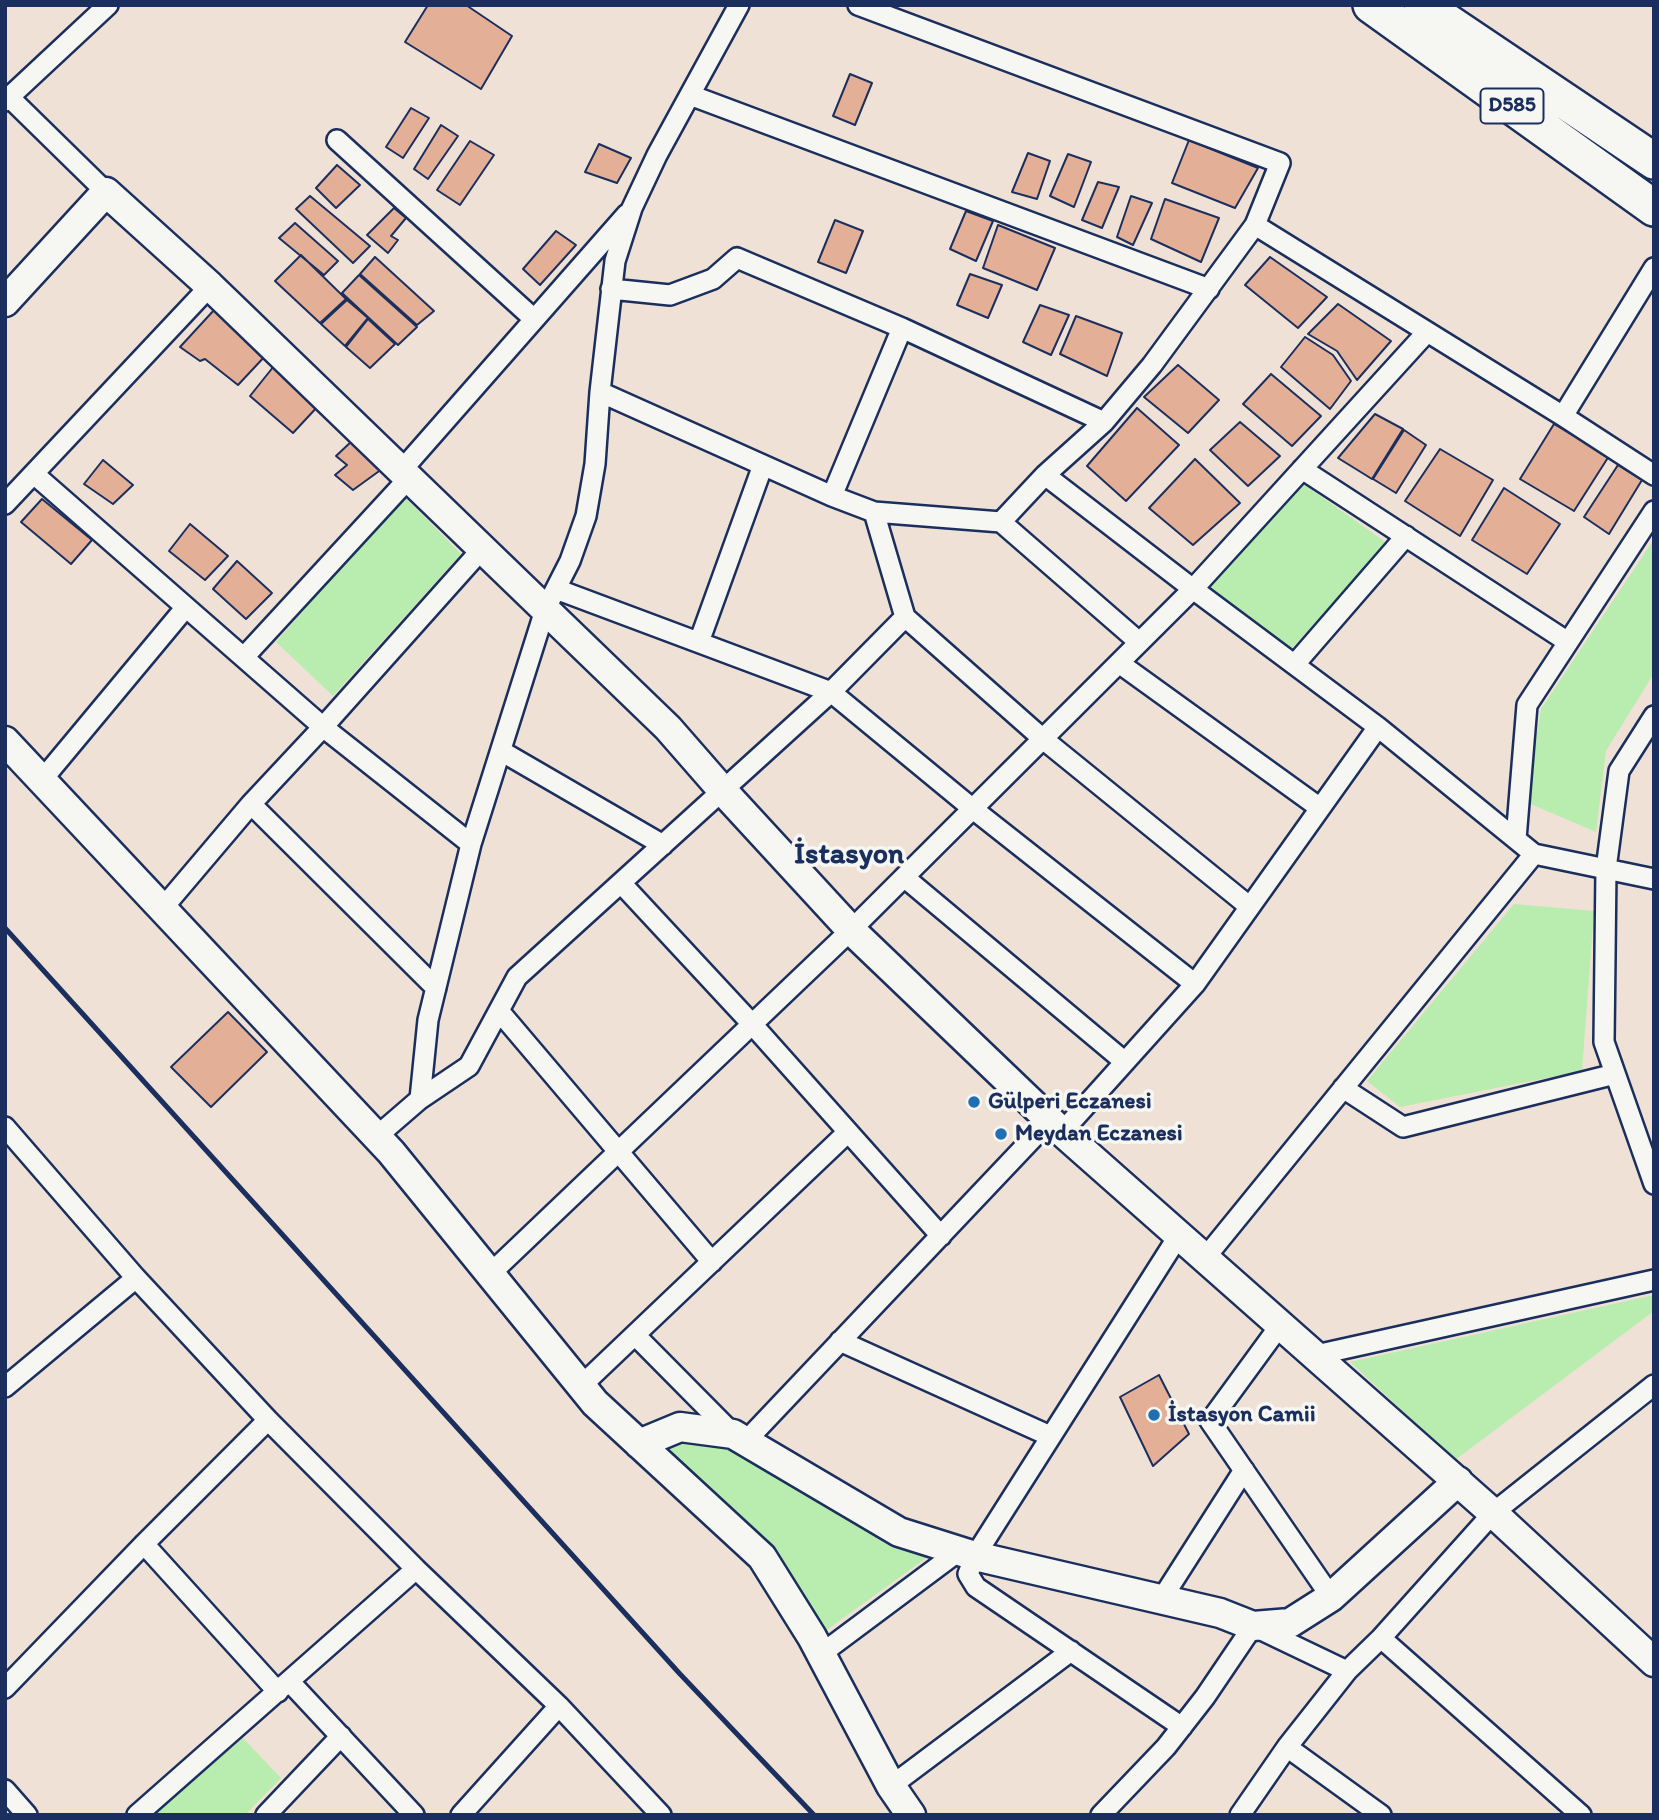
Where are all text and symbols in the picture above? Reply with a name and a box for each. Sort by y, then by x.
road number: D585 [1480,88,1544,124]
district label: İstasyon [794,837,904,873]
place label: Gülperi Eczanesi [988,1088,1152,1116]
marker: Gülperi Eczanesi [966,1094,982,1110]
place label: Meydan Eczanesi [1015,1120,1183,1148]
marker: Meydan Eczanesi [993,1126,1009,1142]
place label: İstasyon Camii [1168,1401,1315,1429]
marker: İstasyon Camii [1146,1407,1162,1423]

